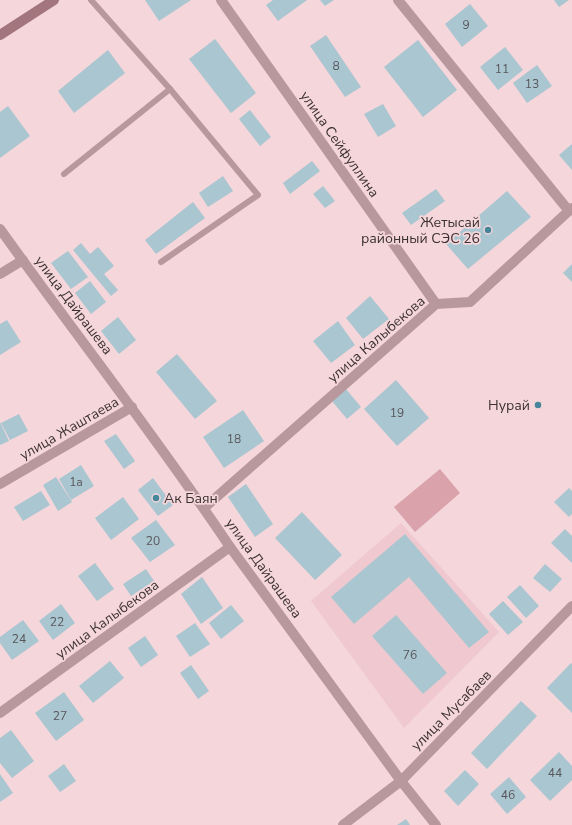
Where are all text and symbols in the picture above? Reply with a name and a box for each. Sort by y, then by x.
house number: 9 [462,17,470,33]
house number: 8 [332,58,340,74]
house number: 11 [495,61,509,77]
house number: 13 [525,76,539,92]
street label: улица Сейфуллина [296,87,383,201]
place label: Жетысай районный СЭС 26 [361,213,480,248]
marker: Жетысай районный СЭС 26 [483,225,493,235]
street label: улица Дайрашева [30,252,117,359]
street label: улица Калыбекова [324,292,429,387]
street label: улица Жаштаева [16,392,122,465]
place label: Нурай [488,396,530,415]
marker: Нурай [533,400,543,410]
house number: 19 [390,405,404,421]
house number: 18 [227,431,241,447]
house number: 1а [69,474,83,490]
place label: Ак Баян [164,489,218,508]
marker: Ак Баян [151,493,161,503]
street label: улица Дайрашева [221,515,306,622]
house number: 20 [146,533,160,549]
street label: улица Калыбекова [52,575,163,663]
house number: 22 [50,614,64,630]
house number: 24 [12,631,26,647]
house number: 76 [403,647,417,663]
street label: улица Мусабаев [407,666,496,755]
house number: 27 [53,708,67,724]
house number: 44 [548,765,562,781]
house number: 46 [501,787,515,803]

